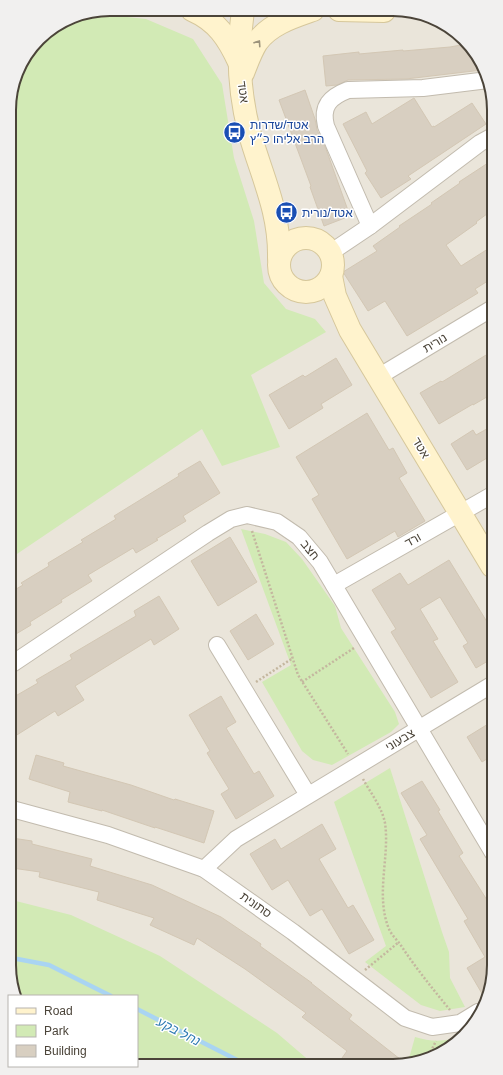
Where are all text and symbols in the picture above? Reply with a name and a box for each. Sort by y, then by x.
one-way arrow [253,40,261,47]
street label: אטד [235,80,252,104]
place label: אטד/שדרות הרב אליהו כ״ץ [250,118,324,146]
bus stop icon: אטד/שדרות הרב אליהו כ״ץ [221,119,247,145]
bus stop icon: אטד/נורית [274,200,300,226]
place label: אטד/נורית [302,206,353,220]
street label: נורית [421,330,449,356]
street label: אטד [409,435,433,461]
street label: ורד [403,530,423,550]
street label: חצב [298,537,322,563]
street label: צבעוני [383,726,417,754]
street label: סתונית [238,889,274,921]
legend [8,995,138,1067]
text: Road [44,1004,73,1018]
water label: נחל בקע [154,1014,203,1049]
text: Park [44,1024,70,1038]
text: Building [44,1044,87,1058]

